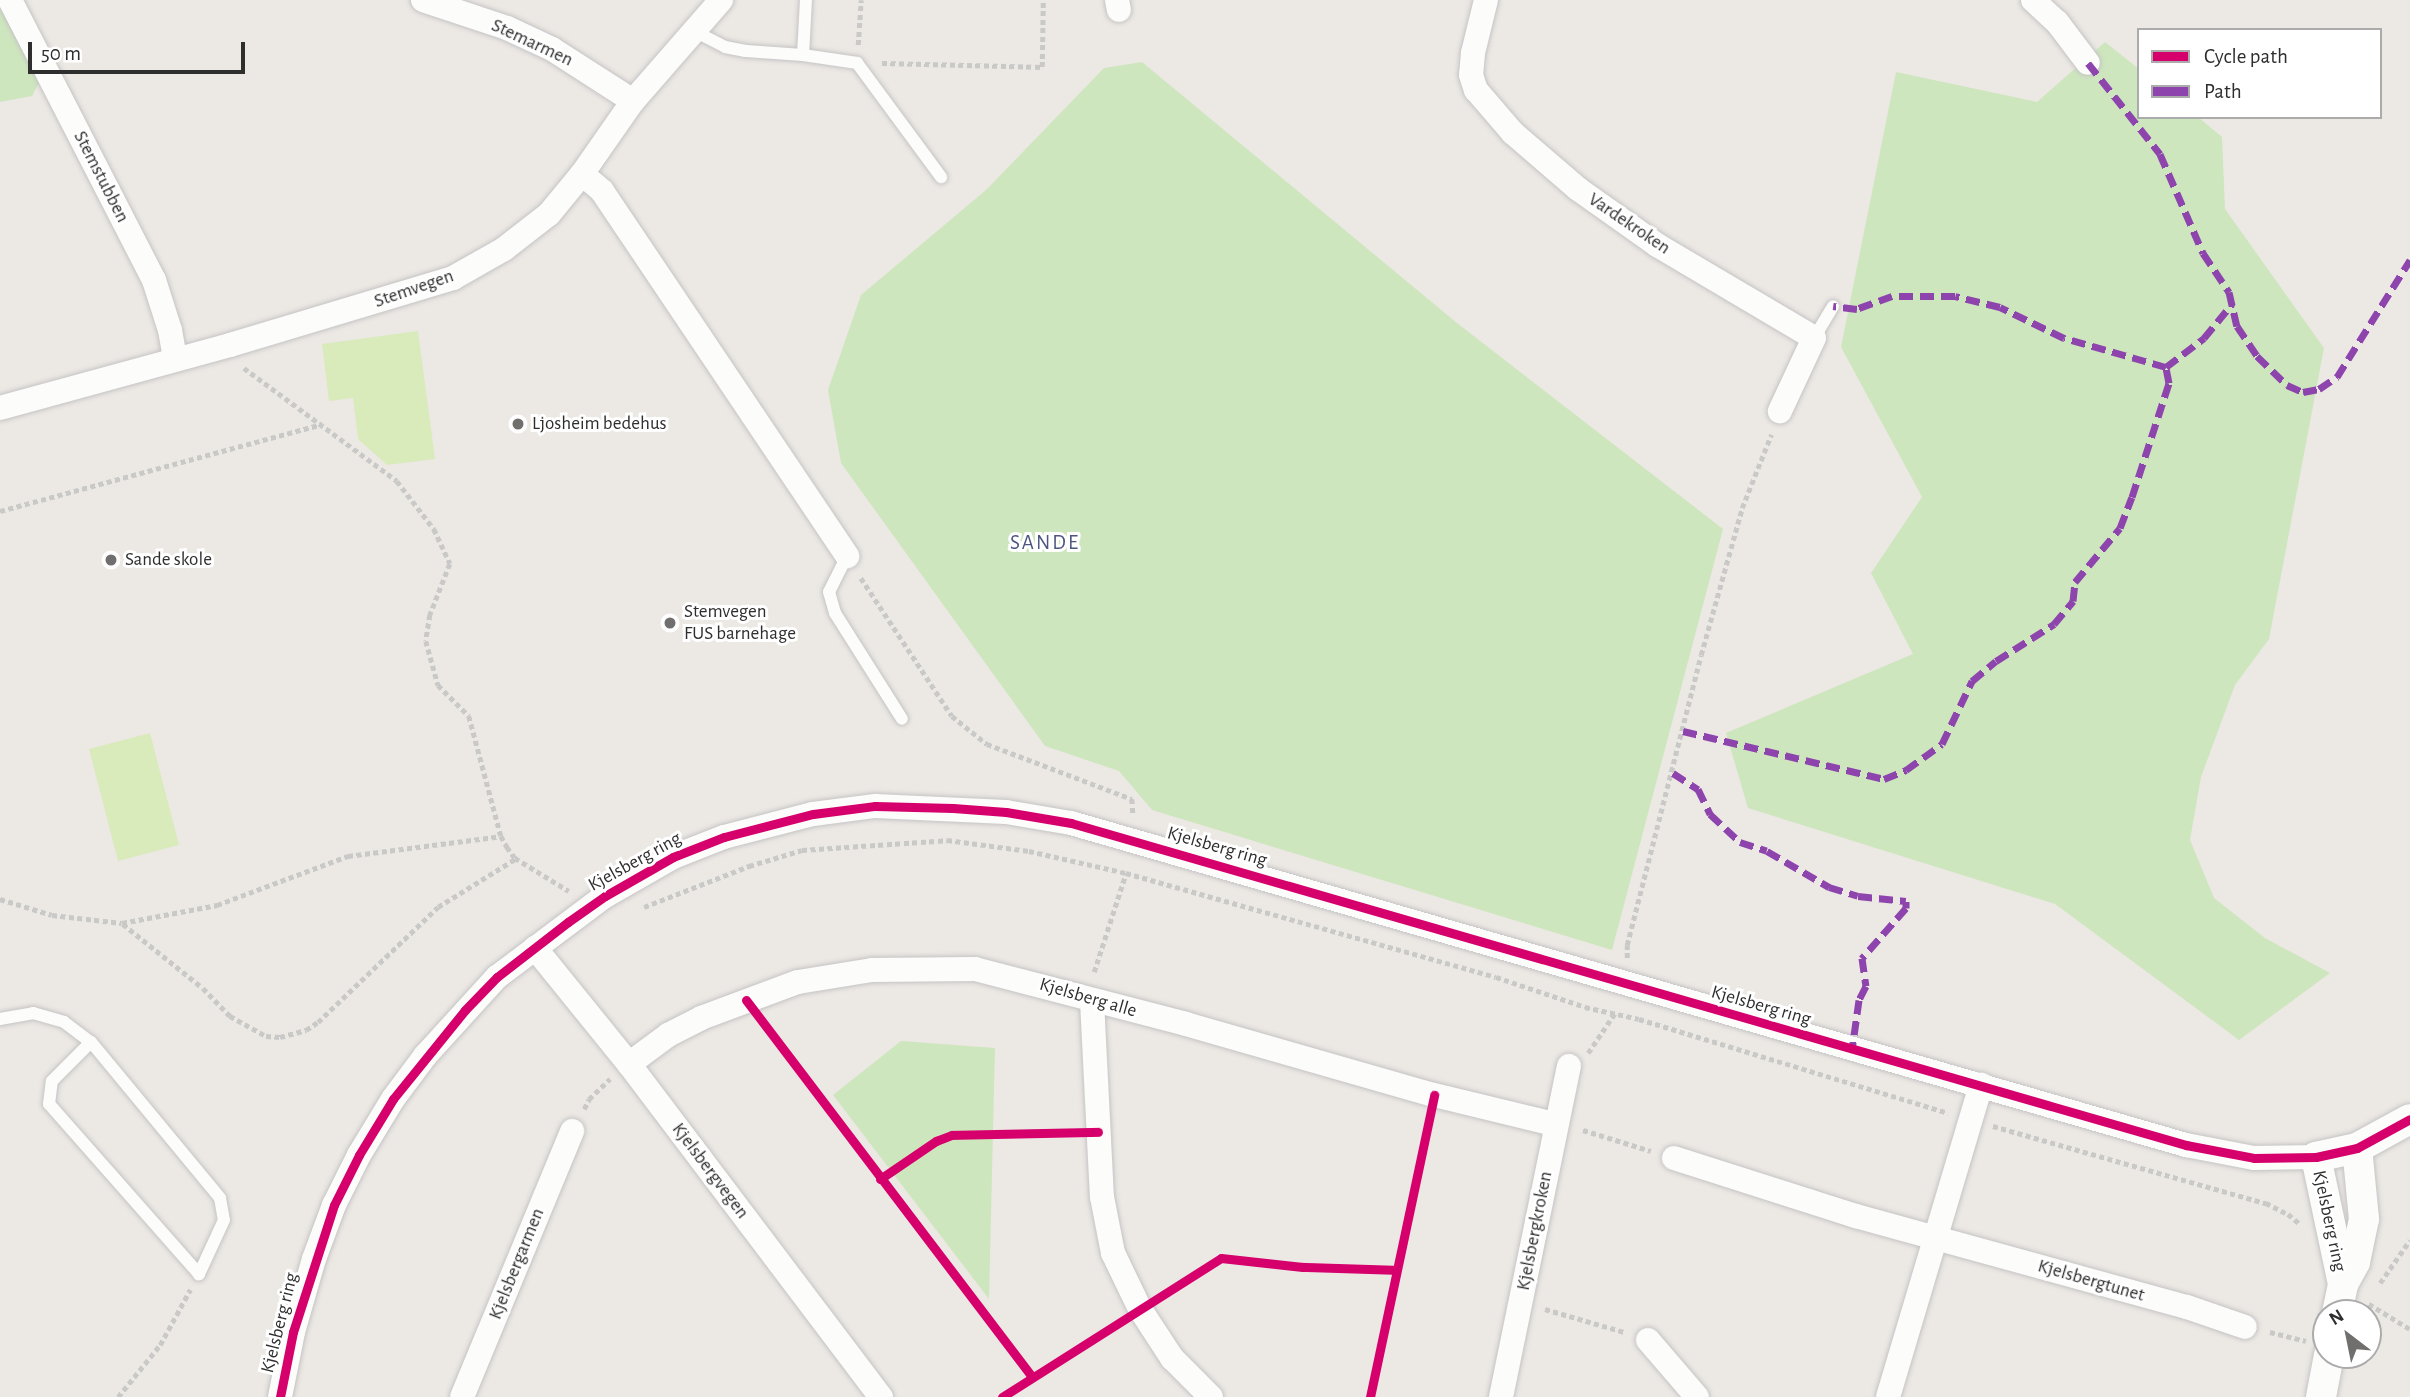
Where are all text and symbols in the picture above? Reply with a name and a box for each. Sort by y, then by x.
street label: Stemarmen [488,14,576,72]
scale bar [32,28,248,72]
legend [2137,28,2382,119]
text: 50 m [41,43,81,64]
text: Cycle path [2204,46,2288,67]
text: Path [2204,81,2242,102]
street label: Stemstubben [68,127,134,227]
street label: Vardekroken [1584,188,1674,260]
street label: Stemvegen [371,265,457,313]
place label: Ljosheim bedehus [532,413,667,435]
marker: Ljosheim bedehus [510,416,526,432]
district label: SANDE [1011,530,1079,556]
place label: Sande skole [125,549,212,571]
marker: Sande skole [103,552,119,568]
place label: Stemvegen FUS barnehage [684,601,796,645]
marker: Stemvegen FUS barnehage [662,615,678,631]
street label: Kjelsberg ring [1164,822,1270,872]
street label: Kjelsberg ring [585,827,685,897]
street label: Kjelsberg alle [1037,973,1139,1023]
street label: Kjelsberg ring [1708,981,1814,1031]
street label: Kjelsbergvegen [667,1119,753,1223]
street label: Kjelsberg ring [2307,1168,2351,1274]
street label: Kjelsbergkroken [1512,1170,1558,1292]
street label: Kjelsbergarmen [484,1205,550,1323]
street label: Kjelsbergtunet [2035,1255,2147,1307]
street label: Kjelsberg ring [257,1270,303,1376]
north arrow [2312,1299,2382,1369]
text: N [2326,1306,2347,1329]

